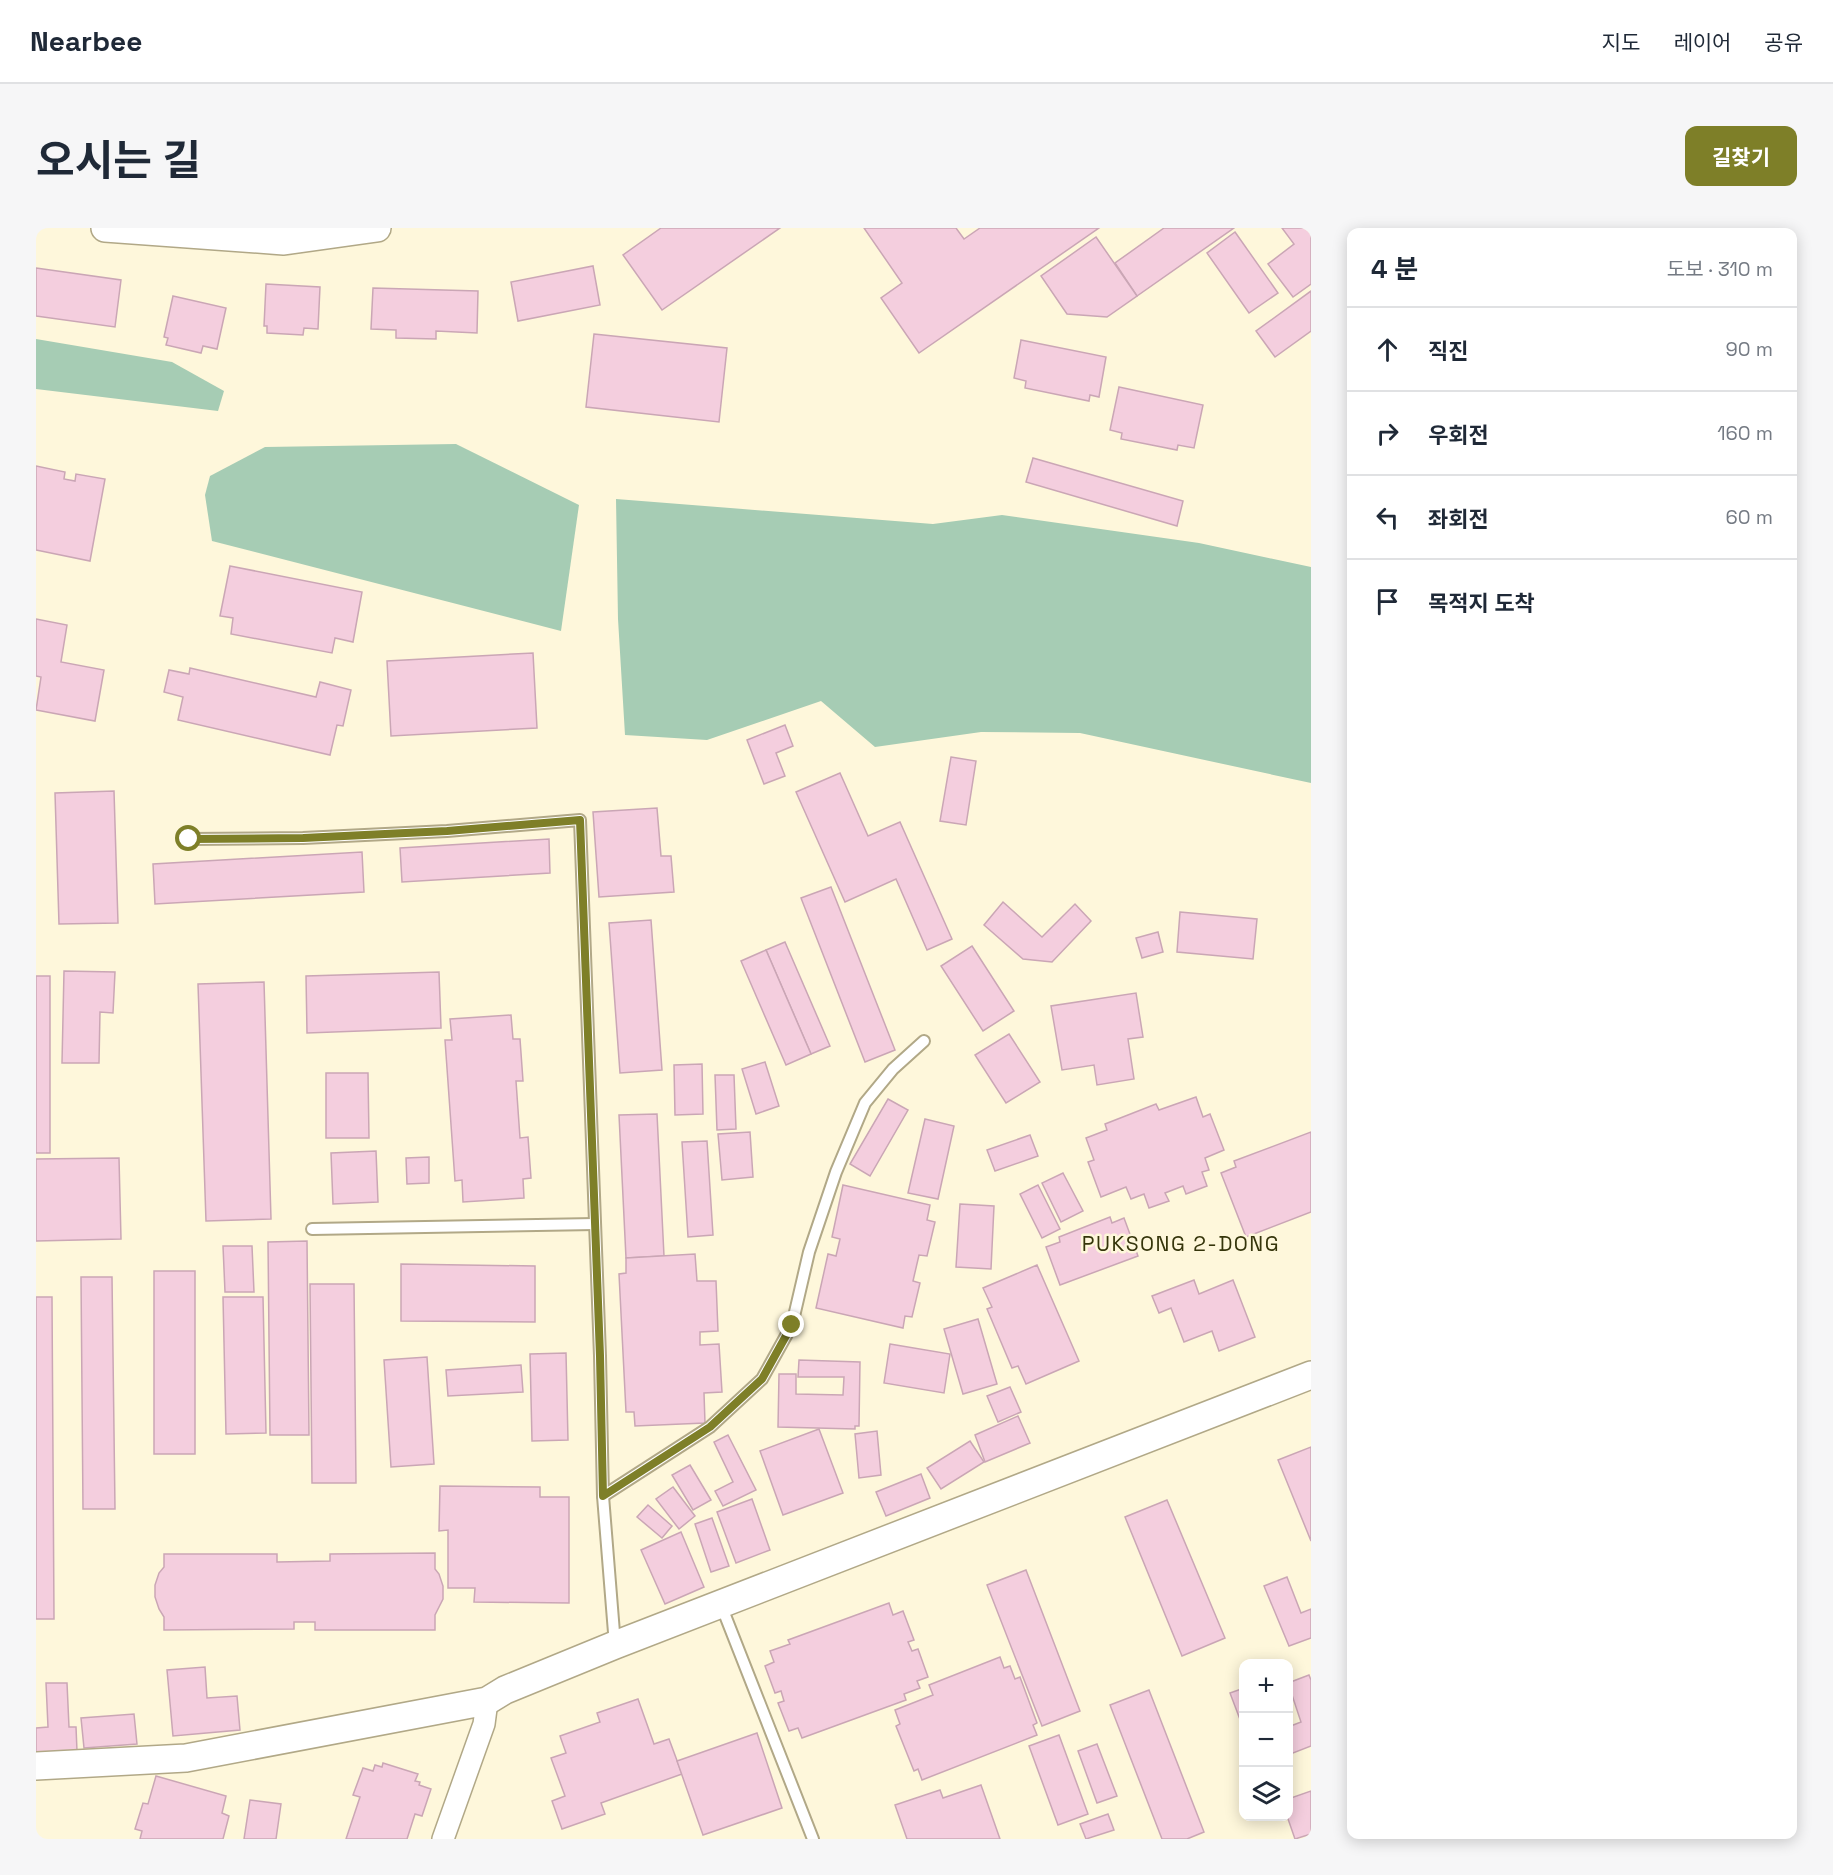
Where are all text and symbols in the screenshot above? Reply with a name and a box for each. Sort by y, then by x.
text: Nearbee [30,23,142,59]
text: 지도 [1602,29,1640,56]
text: 레이어 [1673,29,1731,56]
text: 공유 [1764,29,1803,56]
button: 길찾기 [1685,126,1797,186]
text: 오시는 길 [36,134,201,187]
text: 4 분 [1371,252,1418,286]
text: 도보 · 310 m [1667,256,1773,282]
icon: ahead [1371,333,1404,366]
text: 90 m [1726,336,1773,362]
text: 직진 [1428,337,1468,365]
icon: right [1371,417,1404,450]
text: 160 m [1717,420,1773,446]
text: 우회전 [1428,421,1489,449]
icon: left [1371,501,1404,534]
text: 60 m [1726,504,1773,530]
text: 좌회전 [1428,505,1489,533]
icon: arrive [1371,585,1404,618]
text: 목적지 도착 [1428,589,1535,617]
route start [175,825,201,851]
district label: PUKSONG 2-DONG [1082,1230,1280,1257]
route end [778,1311,804,1337]
map controls [1239,1659,1293,1821]
button: + [1239,1659,1293,1713]
button: − [1239,1713,1293,1767]
button: layers [1239,1767,1293,1821]

